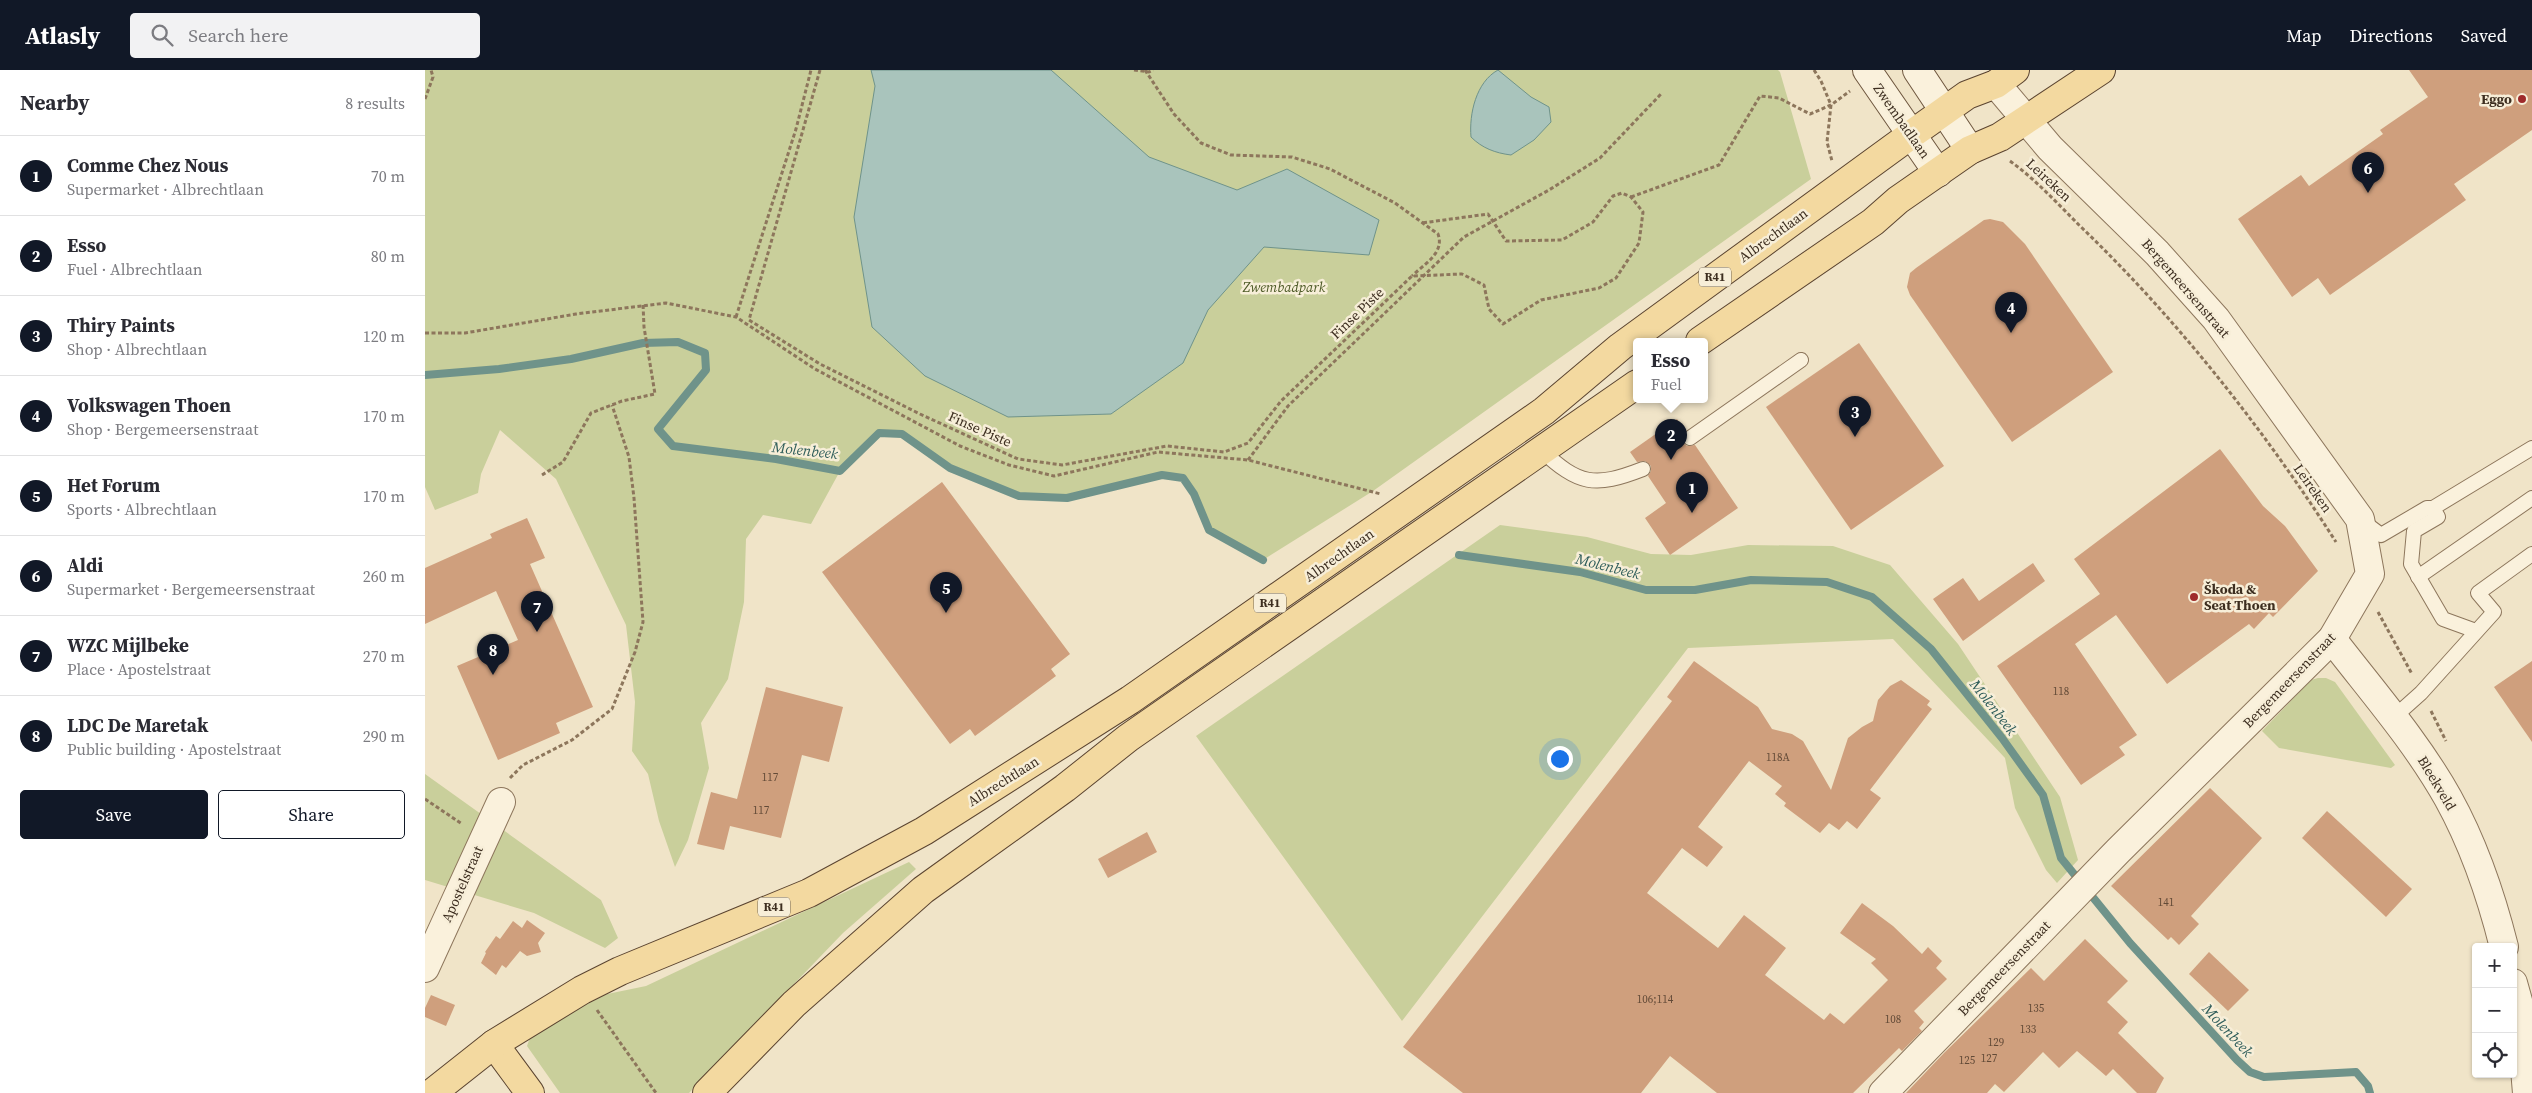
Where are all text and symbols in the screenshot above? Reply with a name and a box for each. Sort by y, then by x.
search box [130,13,480,58]
text: Atlasly [25,19,100,52]
icon: search [148,21,176,49]
text: Search here [188,22,288,48]
text: Map [2286,23,2322,48]
text: Directions [2350,23,2433,48]
text: Saved [2461,23,2507,48]
street label: Zwembadlaan [1869,80,1936,163]
text: Nearby [20,88,90,117]
place label: Eggo [2481,89,2512,109]
text: 8 results [345,92,405,114]
marker: Eggo [2516,93,2528,105]
text: Comme Chez Nous [67,152,228,178]
pin: 6 [2352,152,2384,193]
street label: Leireken [2022,154,2076,207]
text: 1 [32,165,40,187]
text: 70 m [371,165,405,187]
text: Supermarket · Albrechtlaan [67,178,264,200]
street label: Albrechtlaan [1734,203,1812,267]
text: Esso [67,232,106,258]
street label: Bergemeersenstraat [2137,234,2235,342]
text: 2 [32,245,40,267]
text: 80 m [371,245,405,267]
text: Fuel · Albrechtlaan [67,258,202,280]
road number: R41 [1699,268,1731,286]
park label: Zwembadpark [1242,277,1326,297]
street label: Finse Piste [1326,282,1388,344]
pin: 4 [1995,292,2027,333]
text: Thiry Paints [67,312,175,338]
text: 3 [32,325,40,347]
text: 120 m [363,325,405,347]
text: Shop · Albrechtlaan [67,338,207,360]
popup [1633,338,1708,403]
text: Esso [1651,347,1690,373]
text: Fuel [1651,373,1682,395]
text: Volkswagen Thoen [67,392,231,418]
pin: 3 [1839,396,1871,437]
text: 4 [32,405,40,427]
text: 170 m [363,405,405,427]
street label: Finse Piste [945,406,1015,452]
text: Shop · Bergemeersenstraat [67,418,258,440]
pin: 2 [1655,419,1687,460]
water label: Molenbeek [770,436,840,464]
street label: Leireken [2289,460,2337,517]
text: Het Forum [67,472,160,498]
pin: 1 [1676,472,1708,513]
text: 5 [32,485,40,507]
text: 170 m [363,485,405,507]
text: Sports · Albrechtlaan [67,498,217,520]
street label: Albrechtlaan [1300,523,1378,586]
water label: Molenbeek [1572,548,1643,584]
text: Aldi [67,552,103,578]
text: 6 [32,565,40,587]
text: 260 m [363,565,405,587]
pin: 5 [930,572,962,613]
text: Supermarket · Bergemeersenstraat [67,578,315,600]
place label: Škoda & Seat Thoen [2204,579,2276,615]
pin: 7 [521,591,553,632]
marker: Škoda & Seat Thoen [2188,591,2200,603]
road number: R41 [1254,594,1286,612]
street label: Bergemeersenstraat [2238,628,2340,732]
text: WZC Mijlbeke [67,632,189,658]
pin: 8 [477,634,509,675]
text: 7 [32,645,40,667]
text: 270 m [363,645,405,667]
text: Place · Apostelstraat [67,658,211,680]
water label: Molenbeek [1965,674,2023,740]
house number: 118 [2053,684,2069,699]
text: LDC De Maretak [67,712,208,738]
text: 8 [32,725,40,747]
text: 290 m [363,725,405,747]
text: Public building · Apostelstraat [67,738,281,760]
your location [1547,746,1573,772]
house number: 118A [1766,750,1791,765]
street label: Albrechtlaan [963,751,1043,811]
street label: Bleekveld [2413,752,2461,814]
house number: 117 [762,770,779,785]
button: Save [20,790,208,839]
button: Share [218,790,405,839]
house number: 117 [753,803,770,818]
street label: Apostelstraat [436,842,488,925]
house number: 141 [2158,895,2174,910]
road number: R41 [758,898,790,916]
street label: Bergemeersenstraat [1953,916,2055,1020]
map controls [2472,943,2517,1078]
button: + [2472,943,2517,988]
button: − [2472,988,2517,1033]
house number: 106;114 [1637,992,1674,1007]
water label: Molenbeek [2197,998,2259,1062]
house number: 135 [2028,1001,2045,1016]
house number: 108 [1885,1012,1901,1027]
house number: 133 [2020,1022,2037,1037]
button: locate [2472,1033,2517,1078]
house number: 129 [1988,1035,2004,1050]
house number: 127 [1981,1051,1998,1066]
house number: 125 [1959,1053,1976,1068]

